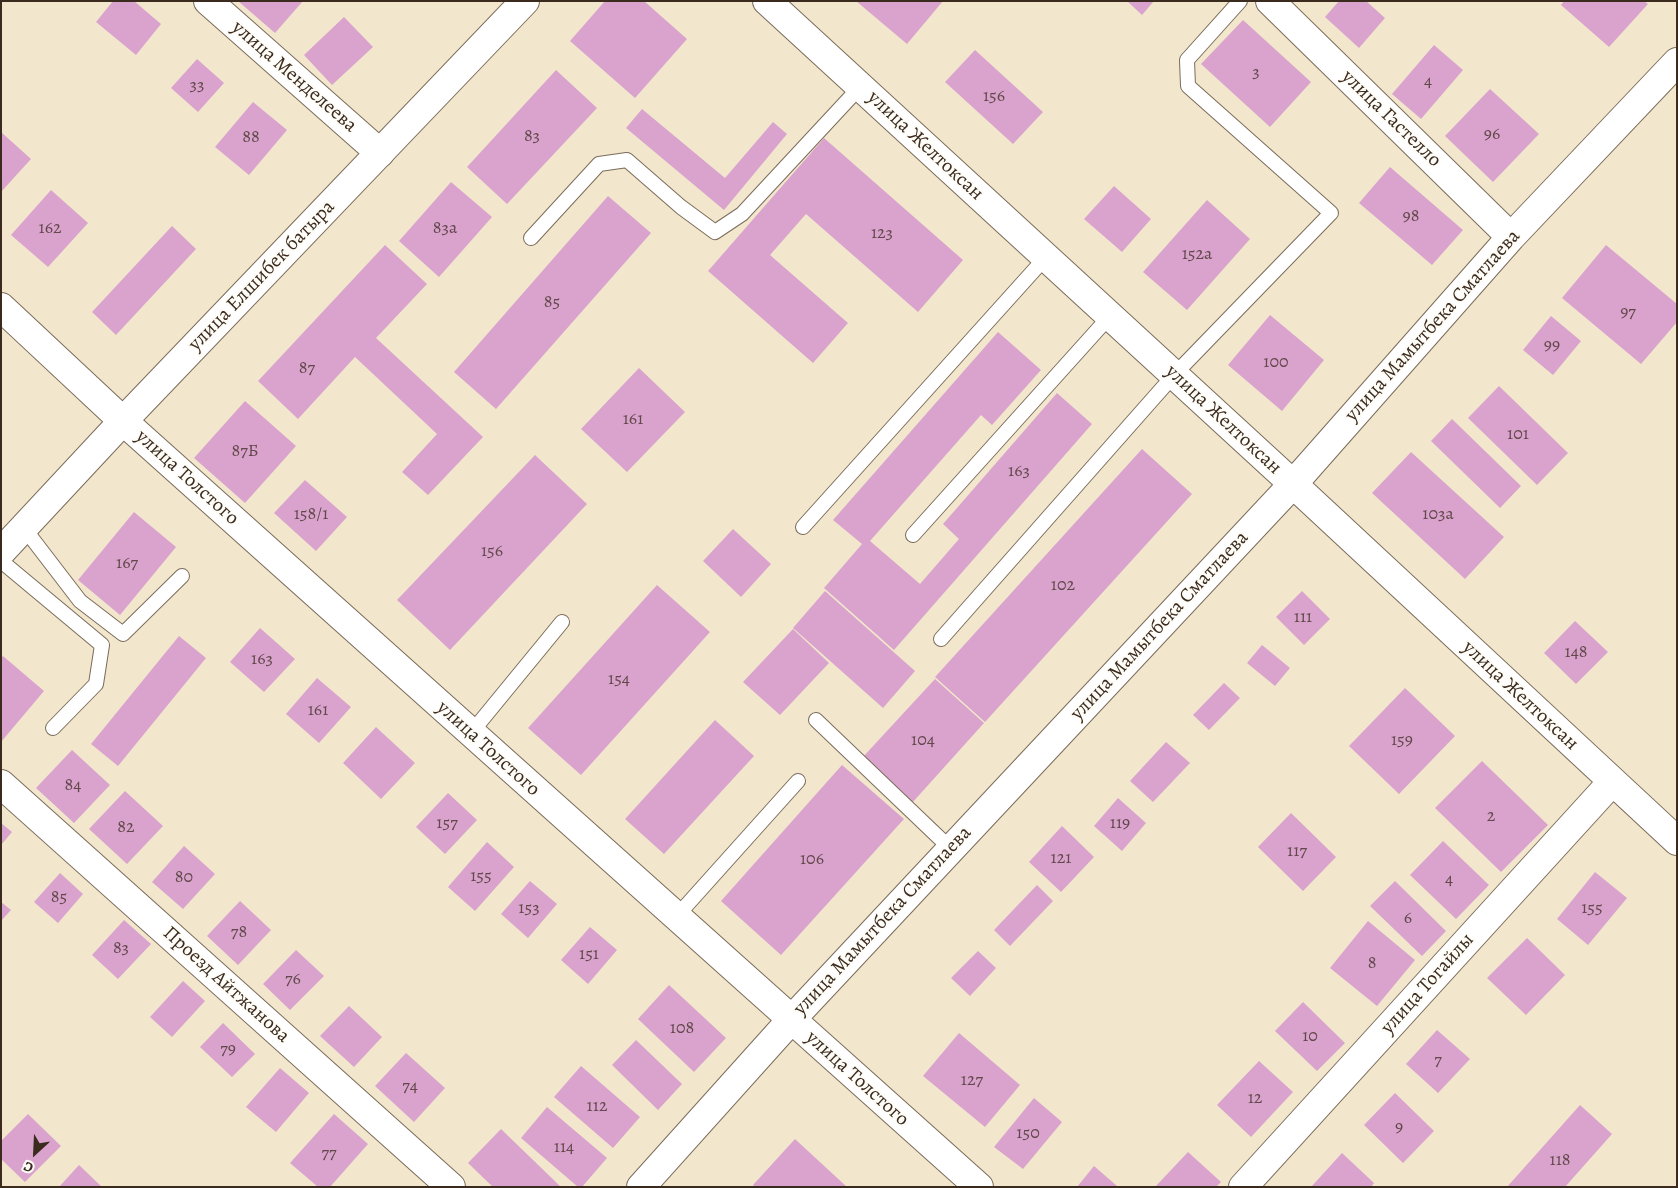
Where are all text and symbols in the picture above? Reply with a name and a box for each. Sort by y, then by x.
street label: улица Менделеева [226,16,362,138]
house number: 3 [1252,62,1260,84]
street label: улица Гастелло [1336,65,1446,173]
house number: 4 [1424,71,1432,93]
house number: 33 [190,75,204,97]
street label: улица Желтоксан [862,86,988,206]
house number: 156 [983,86,1005,108]
house number: 96 [1484,124,1500,146]
house number: 83 [524,126,540,148]
house number: 88 [242,127,260,149]
street label: улица Елшибек батыра [184,196,340,356]
house number: 98 [1403,206,1419,228]
house number: 162 [38,218,62,240]
house number: 83а [433,218,457,240]
house number: 123 [871,223,893,245]
street label: улица Мамытбека Сматлаева [1340,225,1526,427]
house number: 152а [1182,244,1212,266]
house number: 85 [544,292,560,314]
house number: 97 [1620,302,1636,324]
house number: 99 [1544,335,1560,357]
house number: 100 [1263,352,1289,374]
house number: 87 [299,358,315,380]
street label: улица Желтоксан [1160,360,1286,480]
house number: 161 [623,409,643,431]
house number: 101 [1507,424,1529,446]
street label: улица Толстого [130,425,244,531]
house number: 87Б [231,441,259,463]
house number: 163 [1008,461,1030,483]
house number: 158/1 [294,504,328,526]
house number: 103а [1422,504,1454,526]
street label: улица Мамытбека Сматлаева [1066,526,1254,726]
house number: 156 [481,541,503,563]
house number: 167 [116,553,138,575]
house number: 102 [1051,575,1075,597]
house number: 111 [1294,607,1312,629]
street label: улица Желтоксан [1457,636,1583,756]
house number: 148 [1564,642,1588,664]
house number: 163 [251,649,273,671]
house number: 154 [608,669,630,691]
street label: улица Толстого [431,696,545,802]
house number: 161 [308,700,328,722]
house number: 104 [911,730,935,752]
house number: 159 [1391,730,1413,752]
house number: 84 [65,775,81,797]
house number: 2 [1487,806,1495,828]
house number: 157 [436,813,458,835]
house number: 119 [1110,813,1130,835]
house number: 82 [117,817,135,839]
street label: улица Мамытбека Сматлаева [789,821,977,1021]
house number: 117 [1287,841,1307,863]
house number: 121 [1051,848,1071,870]
house number: 106 [800,849,824,871]
house number: 155 [470,866,492,888]
house number: 80 [175,867,193,889]
house number: 4 [1445,869,1453,891]
house number: 85 [51,887,67,909]
house number: 153 [518,898,540,920]
house number: 155 [1581,898,1603,920]
house number: 6 [1404,908,1412,930]
street label: Проезд Айтжанова [158,922,294,1048]
house number: 78 [231,922,247,944]
street label: улица Тогайлы [1376,929,1480,1039]
house number: 83 [113,938,129,960]
house number: 151 [579,944,599,966]
house number: 8 [1368,953,1376,975]
house number: 76 [285,969,301,991]
house number: 108 [670,1018,694,1040]
street label: улица Толстого [800,1026,914,1132]
house number: 10 [1302,1026,1318,1048]
house number: 79 [220,1039,236,1061]
house number: 7 [1434,1050,1442,1072]
house number: 127 [961,1070,983,1092]
house number: 74 [402,1076,418,1098]
house number: 12 [1248,1088,1262,1110]
house number: 112 [587,1096,607,1118]
house number: 9 [1395,1117,1403,1139]
house number: 150 [1016,1123,1040,1145]
north arrow [10,1128,60,1178]
house number: 114 [554,1137,574,1159]
house number: 77 [321,1143,337,1165]
house number: 118 [1549,1150,1571,1172]
text: С [21,1157,36,1177]

